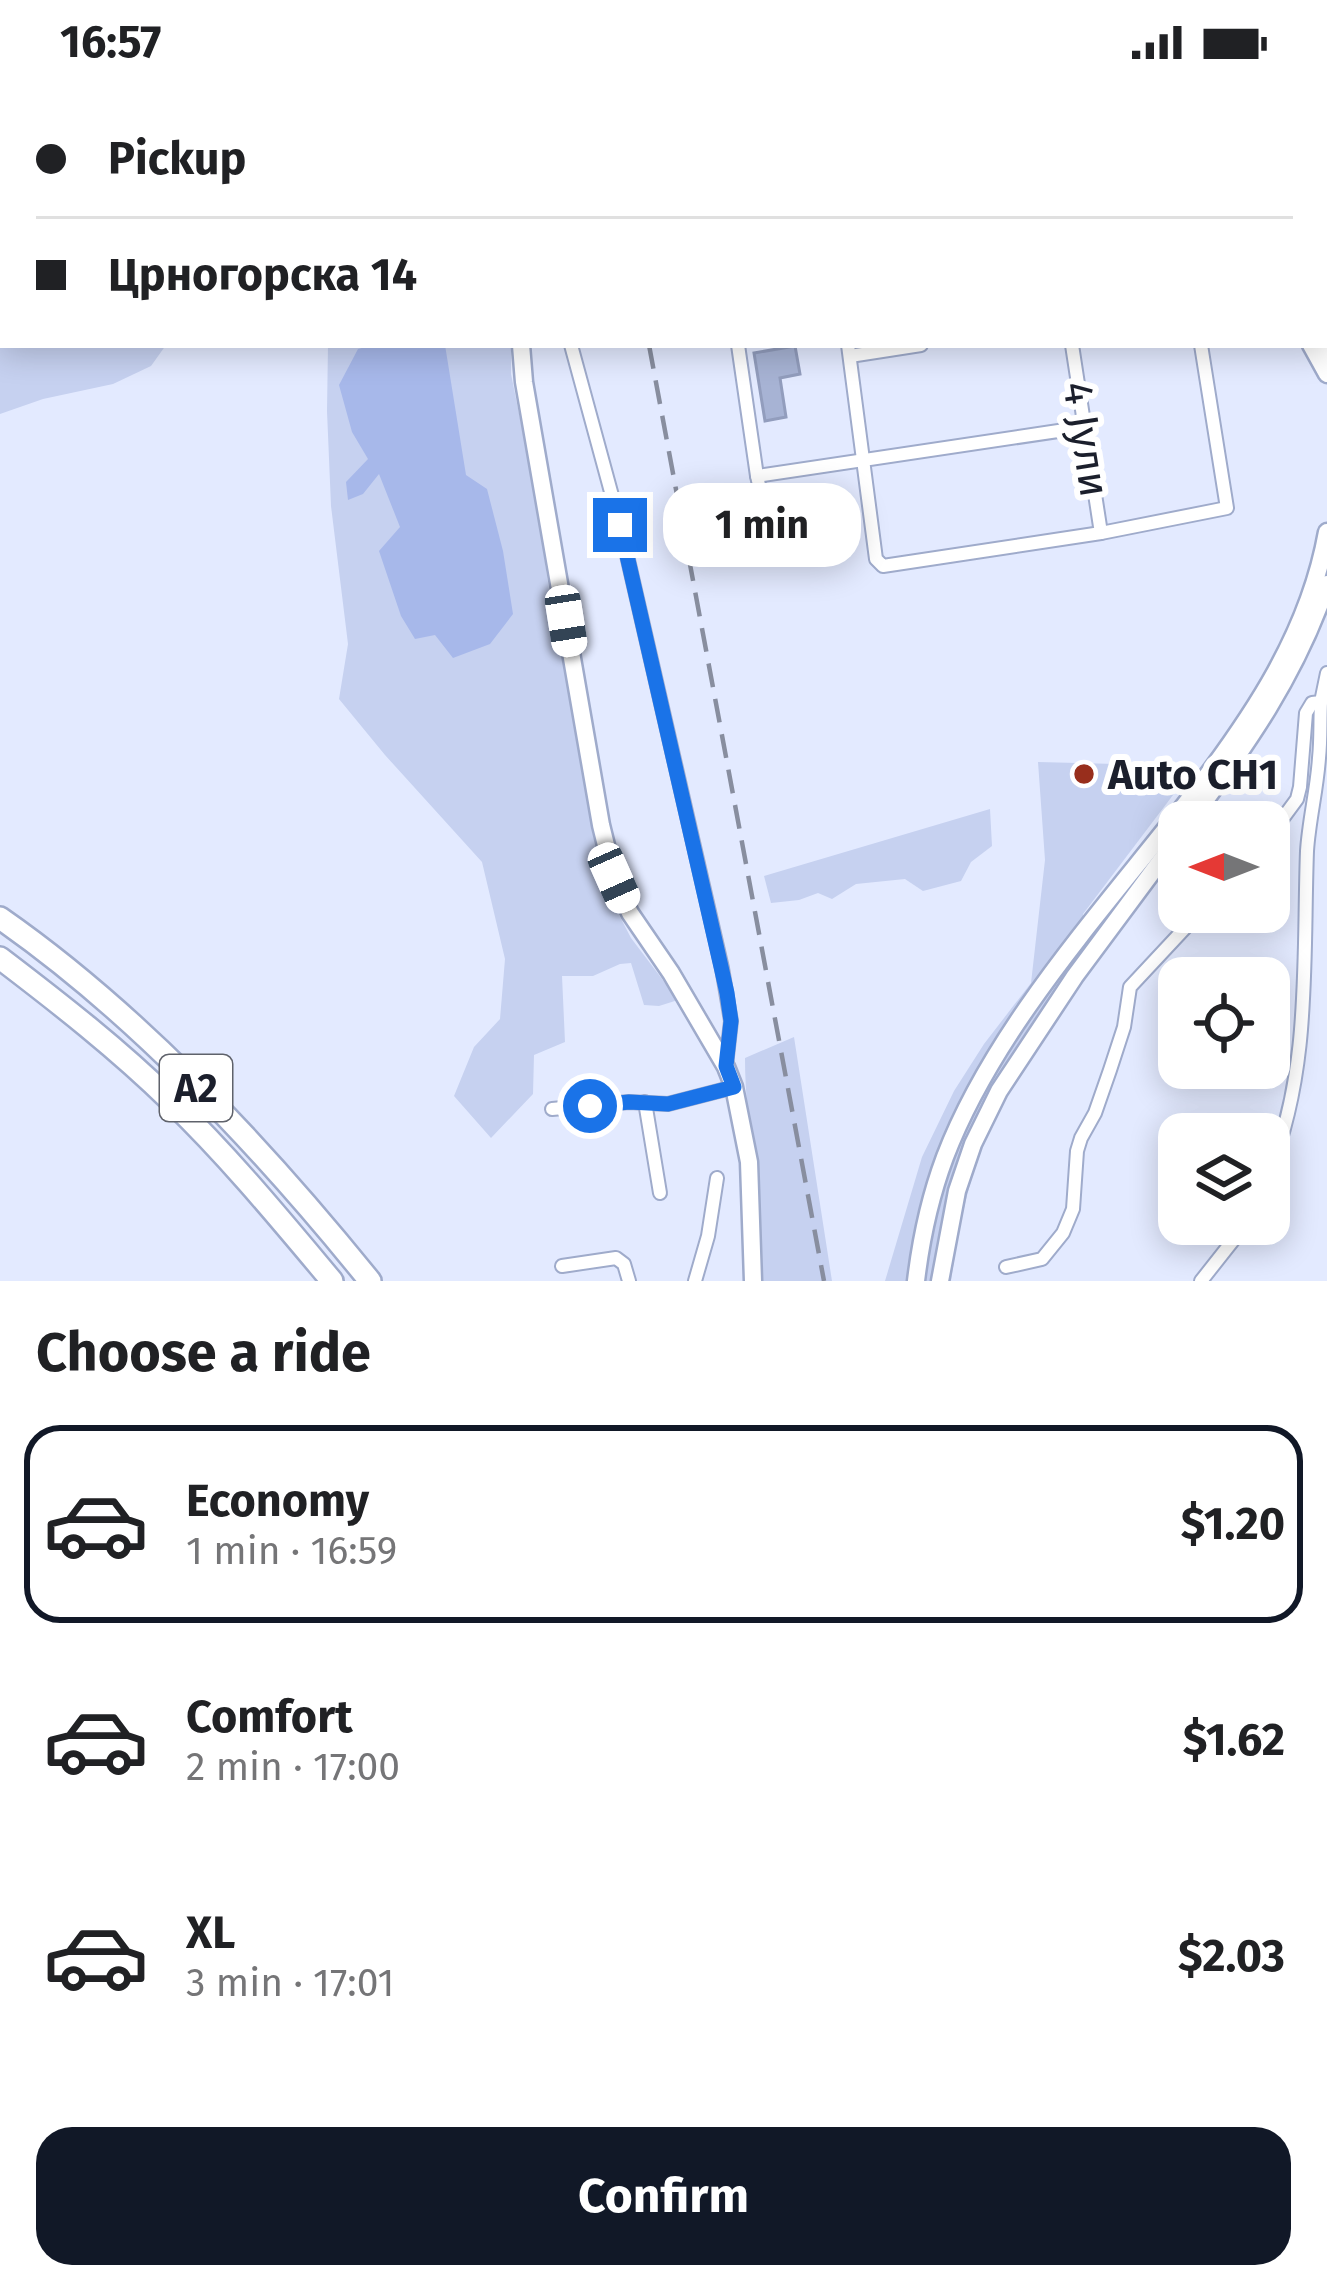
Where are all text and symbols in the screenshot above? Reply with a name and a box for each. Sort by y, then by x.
text: 16:57 [60,15,161,69]
text: Pickup [108,132,246,186]
text: Црногорска 14 [108,248,417,302]
street label: 4 Јули [1052,378,1120,500]
callout: 1 min [662,483,860,567]
route end [593,498,647,552]
text: 1 min [715,502,809,548]
car [543,583,589,659]
place label: Auto CH1 [1107,750,1278,800]
marker: Auto CH1 [1071,761,1097,787]
north arrow [1158,801,1290,933]
map controls [1158,801,1290,1245]
car [583,838,645,918]
button: locate [1158,957,1290,1089]
road number: A2 [160,1055,232,1121]
route start [563,1079,617,1133]
button: layers [1158,1113,1290,1245]
text: Choose a ride [36,1321,371,1385]
icon: car [42,1470,150,1578]
text: Economy [186,1474,369,1528]
text: $1.20 [1181,1497,1285,1551]
text: 1 min · 16:59 [186,1528,397,1574]
icon: car [42,1686,150,1794]
text: Comfort [186,1690,353,1744]
text: $1.62 [1183,1713,1285,1767]
text: 2 min · 17:00 [186,1744,400,1790]
icon: car [42,1902,150,2010]
text: XL [186,1906,235,1960]
text: $2.03 [1178,1929,1285,1983]
text: 3 min · 17:01 [186,1960,394,2006]
button: Confirm [36,2127,1291,2265]

